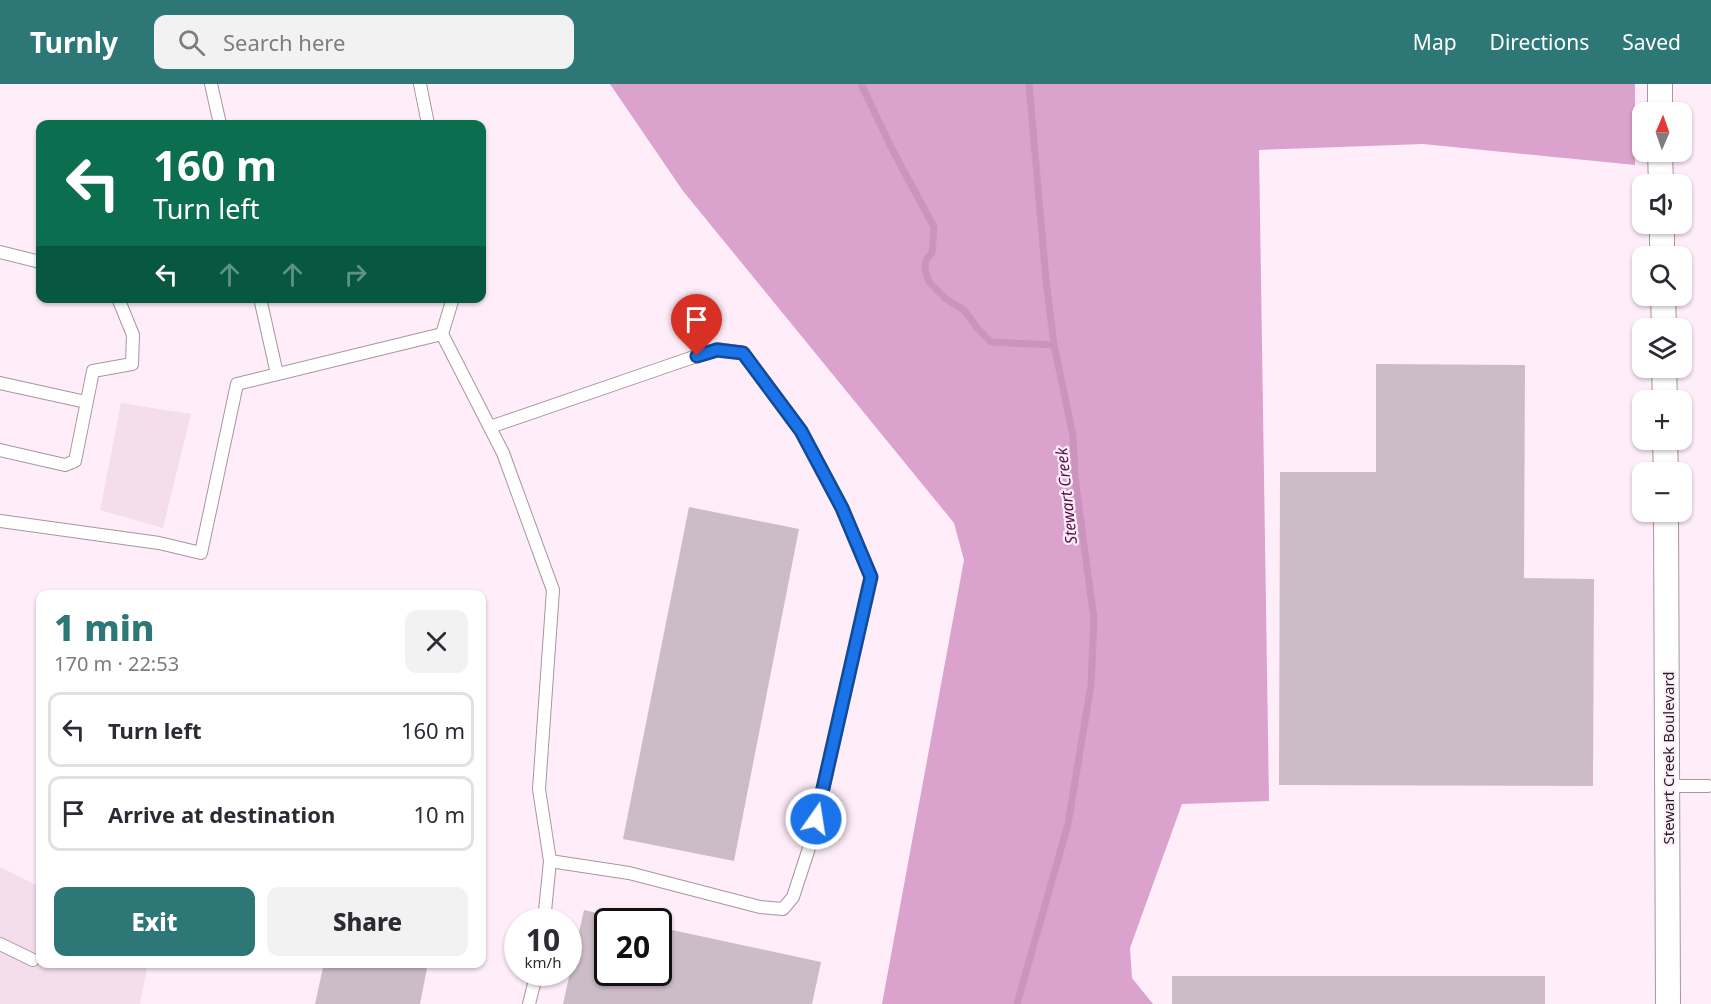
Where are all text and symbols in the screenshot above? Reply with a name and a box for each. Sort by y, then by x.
search box [154,15,574,69]
text: Turnly [30,23,118,61]
icon: search [175,26,208,59]
text: Search here [223,27,345,57]
text: Map [1413,28,1457,56]
text: Directions [1490,28,1589,56]
text: Saved [1622,28,1681,56]
north arrow [1632,102,1692,162]
map controls [1632,102,1692,522]
text: 160 m [153,136,277,193]
icon: left [54,144,132,222]
button: sound [1632,174,1692,234]
text: Turn left [153,190,259,227]
button: search [1632,246,1692,306]
icon: left [150,258,183,291]
icon: ahead [213,258,246,291]
icon: ahead [276,258,309,291]
icon: right [339,258,372,291]
pin [671,294,722,356]
icon: arrive [680,303,713,336]
button: layers [1632,318,1692,378]
button: + [1632,390,1692,450]
water label: Stewart Creek [1050,446,1082,545]
button: − [1632,462,1692,522]
text: 1 min [54,603,155,652]
button: close [405,610,468,673]
text: 170 m · 22:53 [54,650,179,677]
street label: Stewart Creek Boulevard [1658,671,1678,845]
icon: left [57,713,90,746]
text: Turn left [108,715,202,745]
text: 160 m [401,715,465,745]
position arrow [784,787,848,851]
icon: arrive [57,797,90,830]
text: Arrive at destination [108,799,335,829]
text: 10 m [414,799,465,829]
button: Exit [54,887,255,956]
button: Share [267,887,468,956]
speed limit sign: 20 [594,908,672,986]
text: 10 [526,919,560,960]
text: km/h [525,952,561,972]

